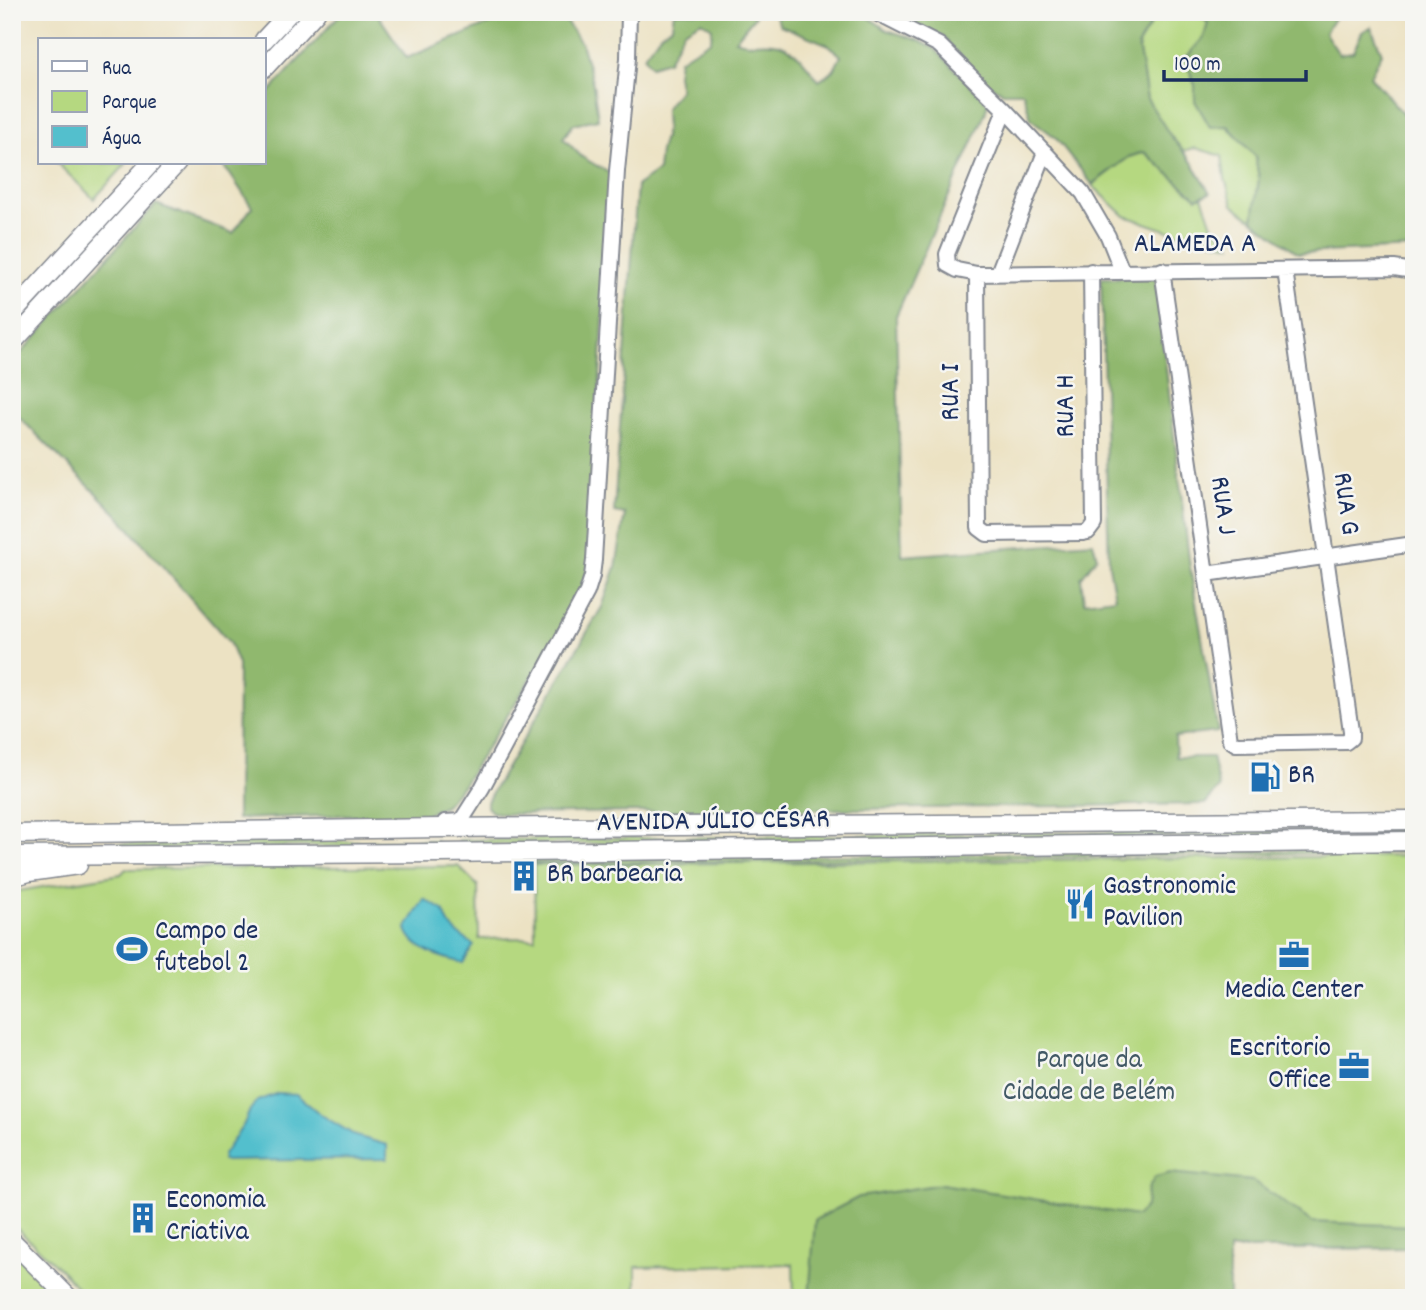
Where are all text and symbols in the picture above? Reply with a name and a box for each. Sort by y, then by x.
legend [38,38,266,164]
scale bar [1164,38,1305,82]
text: 100 m [1174,51,1221,81]
text: Rua [102,55,132,85]
text: Parque [102,89,157,119]
text: Água [102,125,142,155]
street label: ALAMEDA A [1134,226,1256,266]
street label: RUA I [933,363,973,421]
street label: RUA H [1048,374,1088,438]
street label: RUA G [1320,470,1368,538]
street label: RUA J [1197,474,1245,538]
place label: BR [1288,757,1315,797]
fuel station icon: BR [1248,760,1282,794]
street label: AVENIDA JÚLIO CÉSAR [596,801,830,845]
place label: BR barbearia [547,856,683,896]
building icon: BR barbearia [507,859,541,893]
place label: Gastronomic Pavilion [1103,868,1236,940]
restaurant icon: Gastronomic Pavilion [1063,887,1097,921]
place label: Campo de futebol 2 [155,913,258,985]
sports icon: Campo de futebol 2 [115,932,149,966]
office icon: Media Center [1277,938,1311,972]
place label: Media Center [1225,972,1364,1012]
place label: Escritorio Office [1229,1030,1331,1102]
park label: Parque da Cidade de Belém [1003,1042,1175,1114]
office icon: Escritorio Office [1337,1049,1371,1083]
place label: Economia Criativa [166,1182,266,1254]
building icon: Economia Criativa [126,1201,160,1235]

